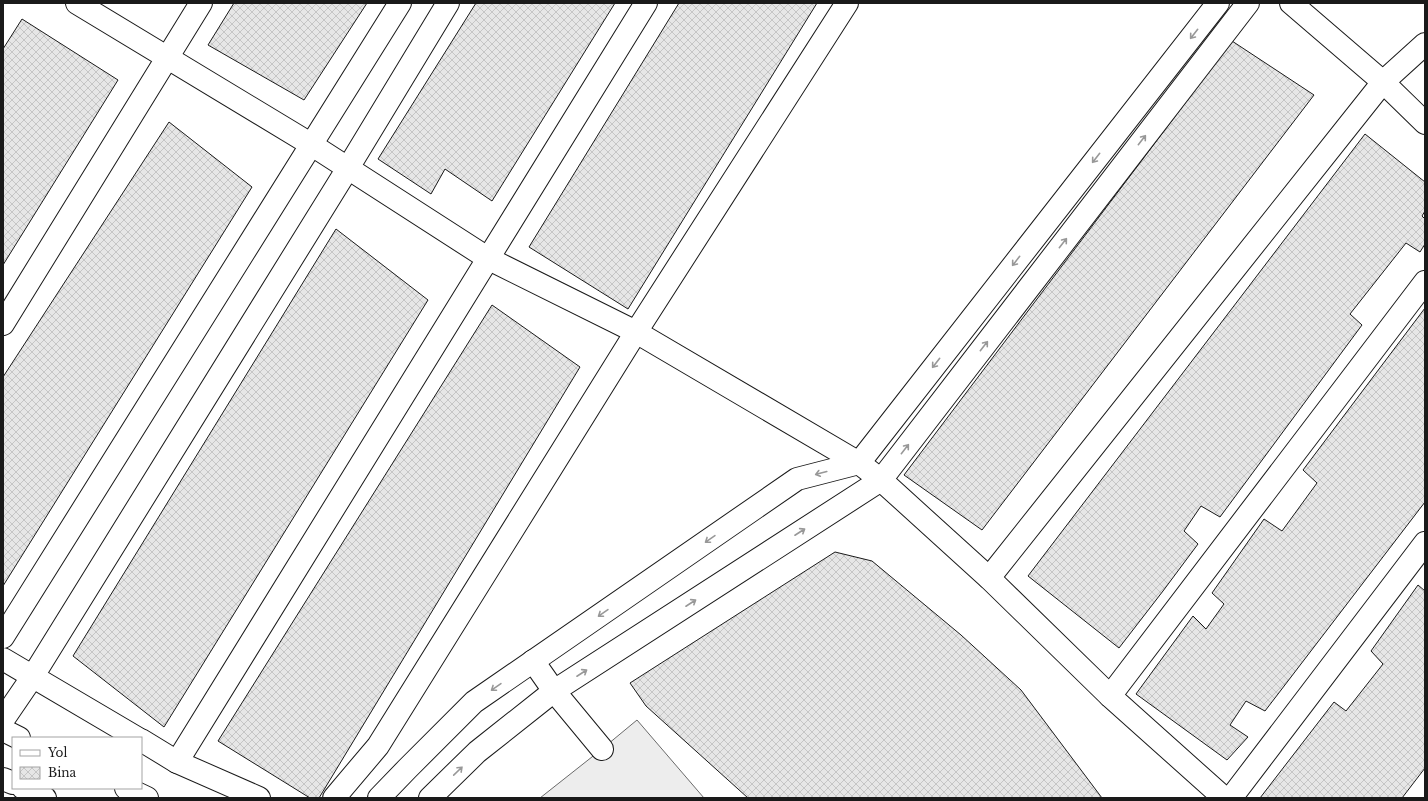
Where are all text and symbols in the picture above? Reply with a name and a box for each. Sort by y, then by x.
one-way arrow [1189,28,1198,39]
one-way arrow [1138,135,1147,146]
one-way arrow [1092,153,1101,164]
one-way arrow [1059,238,1067,249]
one-way arrow [1012,255,1021,266]
one-way arrow [980,341,988,352]
one-way arrow [932,358,941,369]
one-way arrow [901,444,909,455]
one-way arrow [815,470,828,477]
one-way arrow [794,528,806,536]
one-way arrow [705,535,716,543]
one-way arrow [685,599,696,607]
one-way arrow [598,609,609,617]
one-way arrow [576,669,587,677]
one-way arrow [491,683,502,691]
legend [12,737,142,789]
text: Yol [47,745,67,760]
text: Bina [48,765,77,780]
one-way arrow [453,766,463,776]

